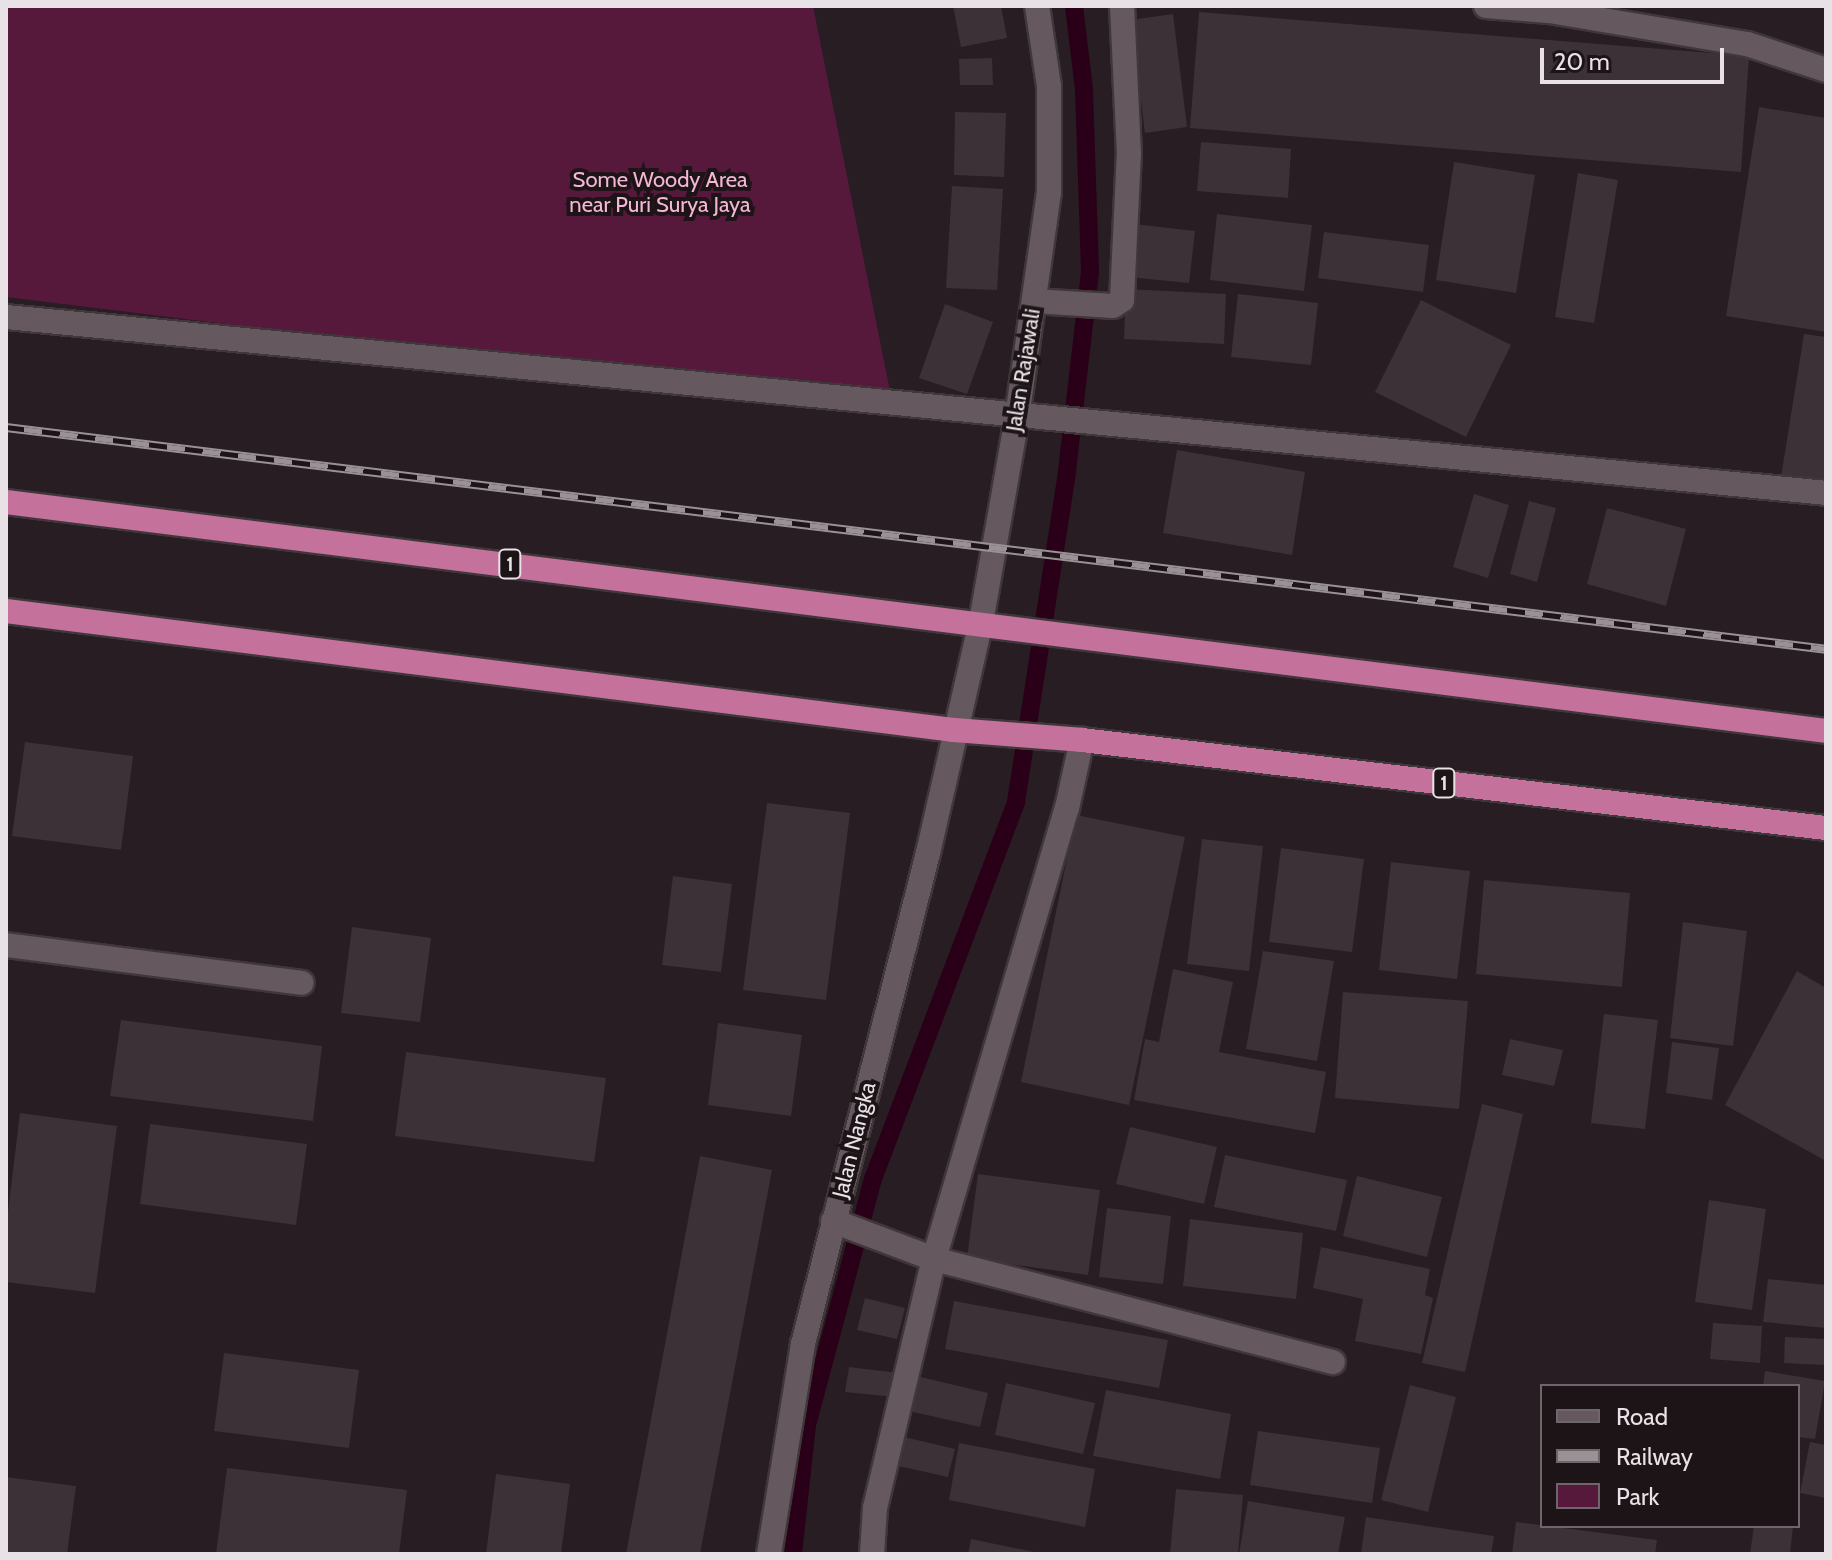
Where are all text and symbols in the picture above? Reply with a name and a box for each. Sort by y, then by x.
scale bar [1544,32,1728,82]
text: 20 m [1554,47,1610,76]
park label: Some Woody Area near Puri Surya Jaya [569,166,751,218]
street label: Jalan Rajawali [1000,307,1046,433]
road number: 1 [498,548,522,580]
road number: 1 [1432,767,1456,799]
street label: Jalan Nangka [827,1079,881,1201]
legend [1540,1384,1800,1528]
text: Road [1616,1402,1668,1431]
text: Railway [1616,1442,1693,1471]
text: Park [1616,1482,1659,1511]

